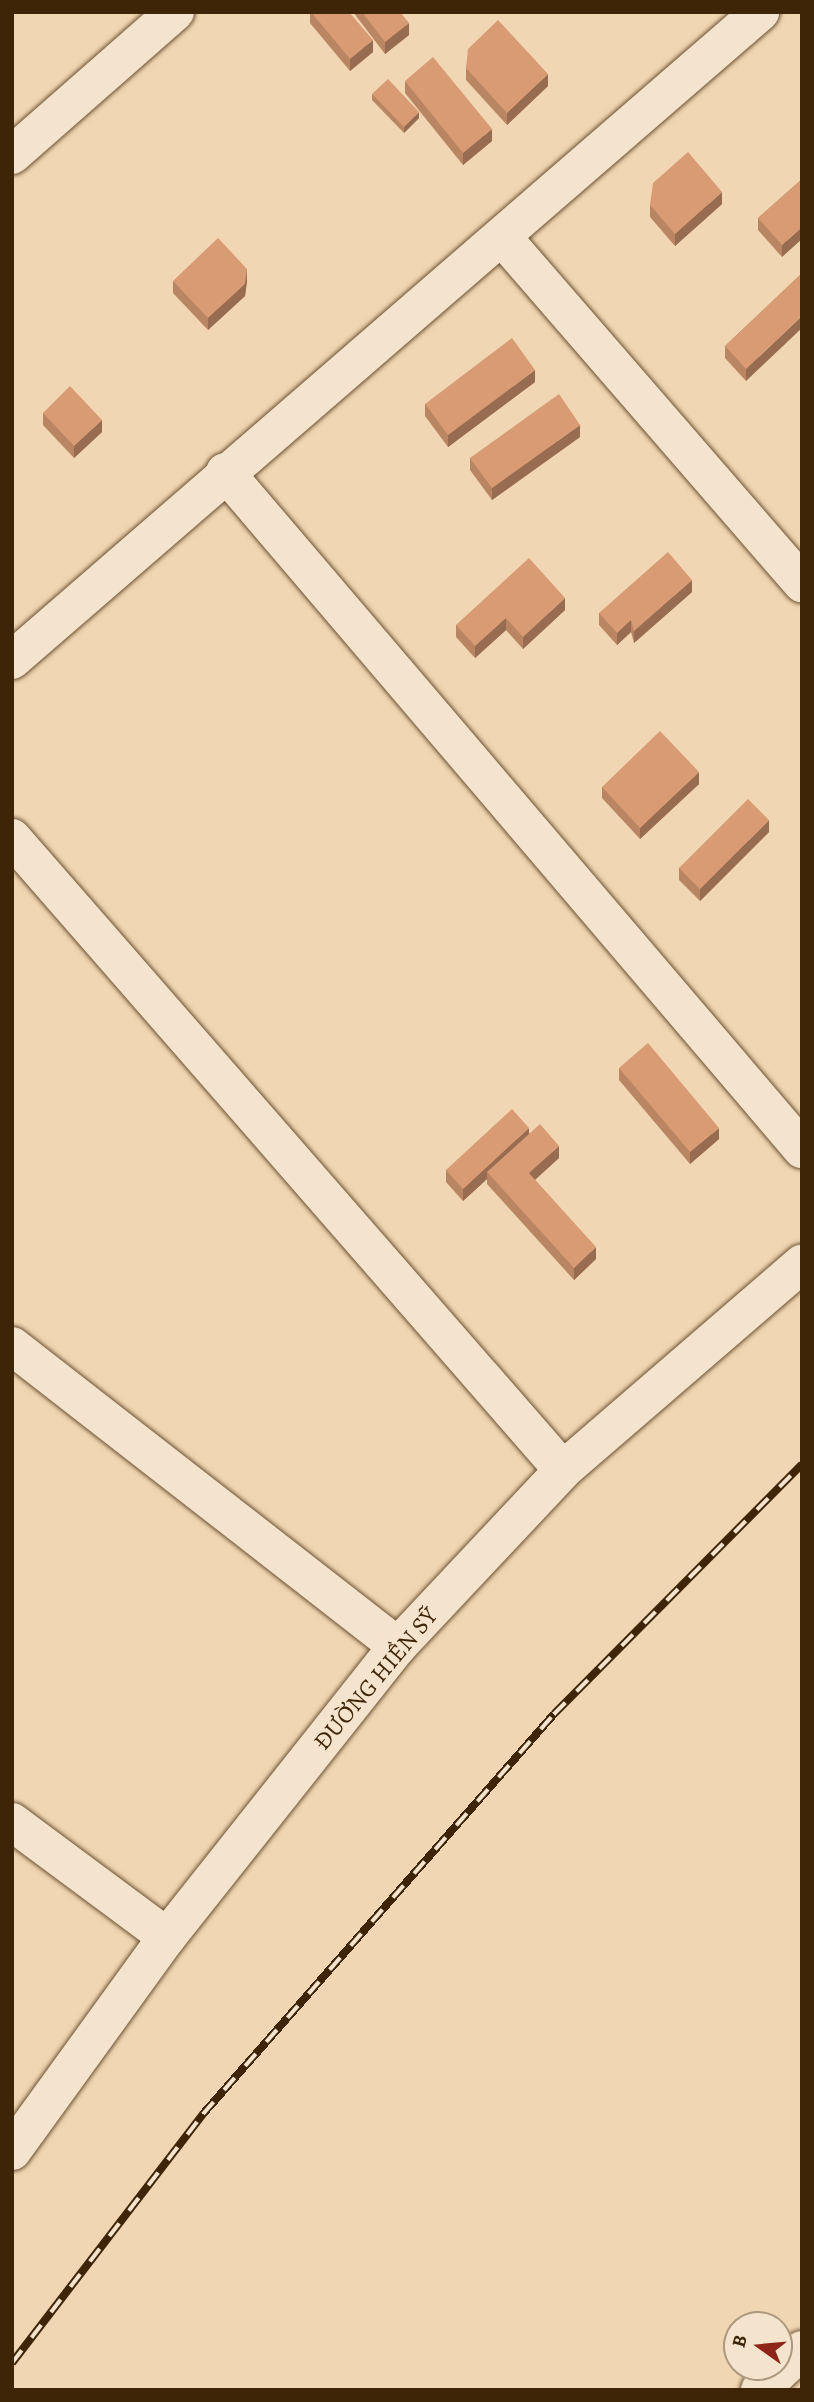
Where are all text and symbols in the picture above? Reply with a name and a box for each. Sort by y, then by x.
street label: ĐƯỜNG HIỀN SỸ [308,1602,444,1756]
north arrow [723,2311,793,2381]
text: B [726,2332,754,2350]

